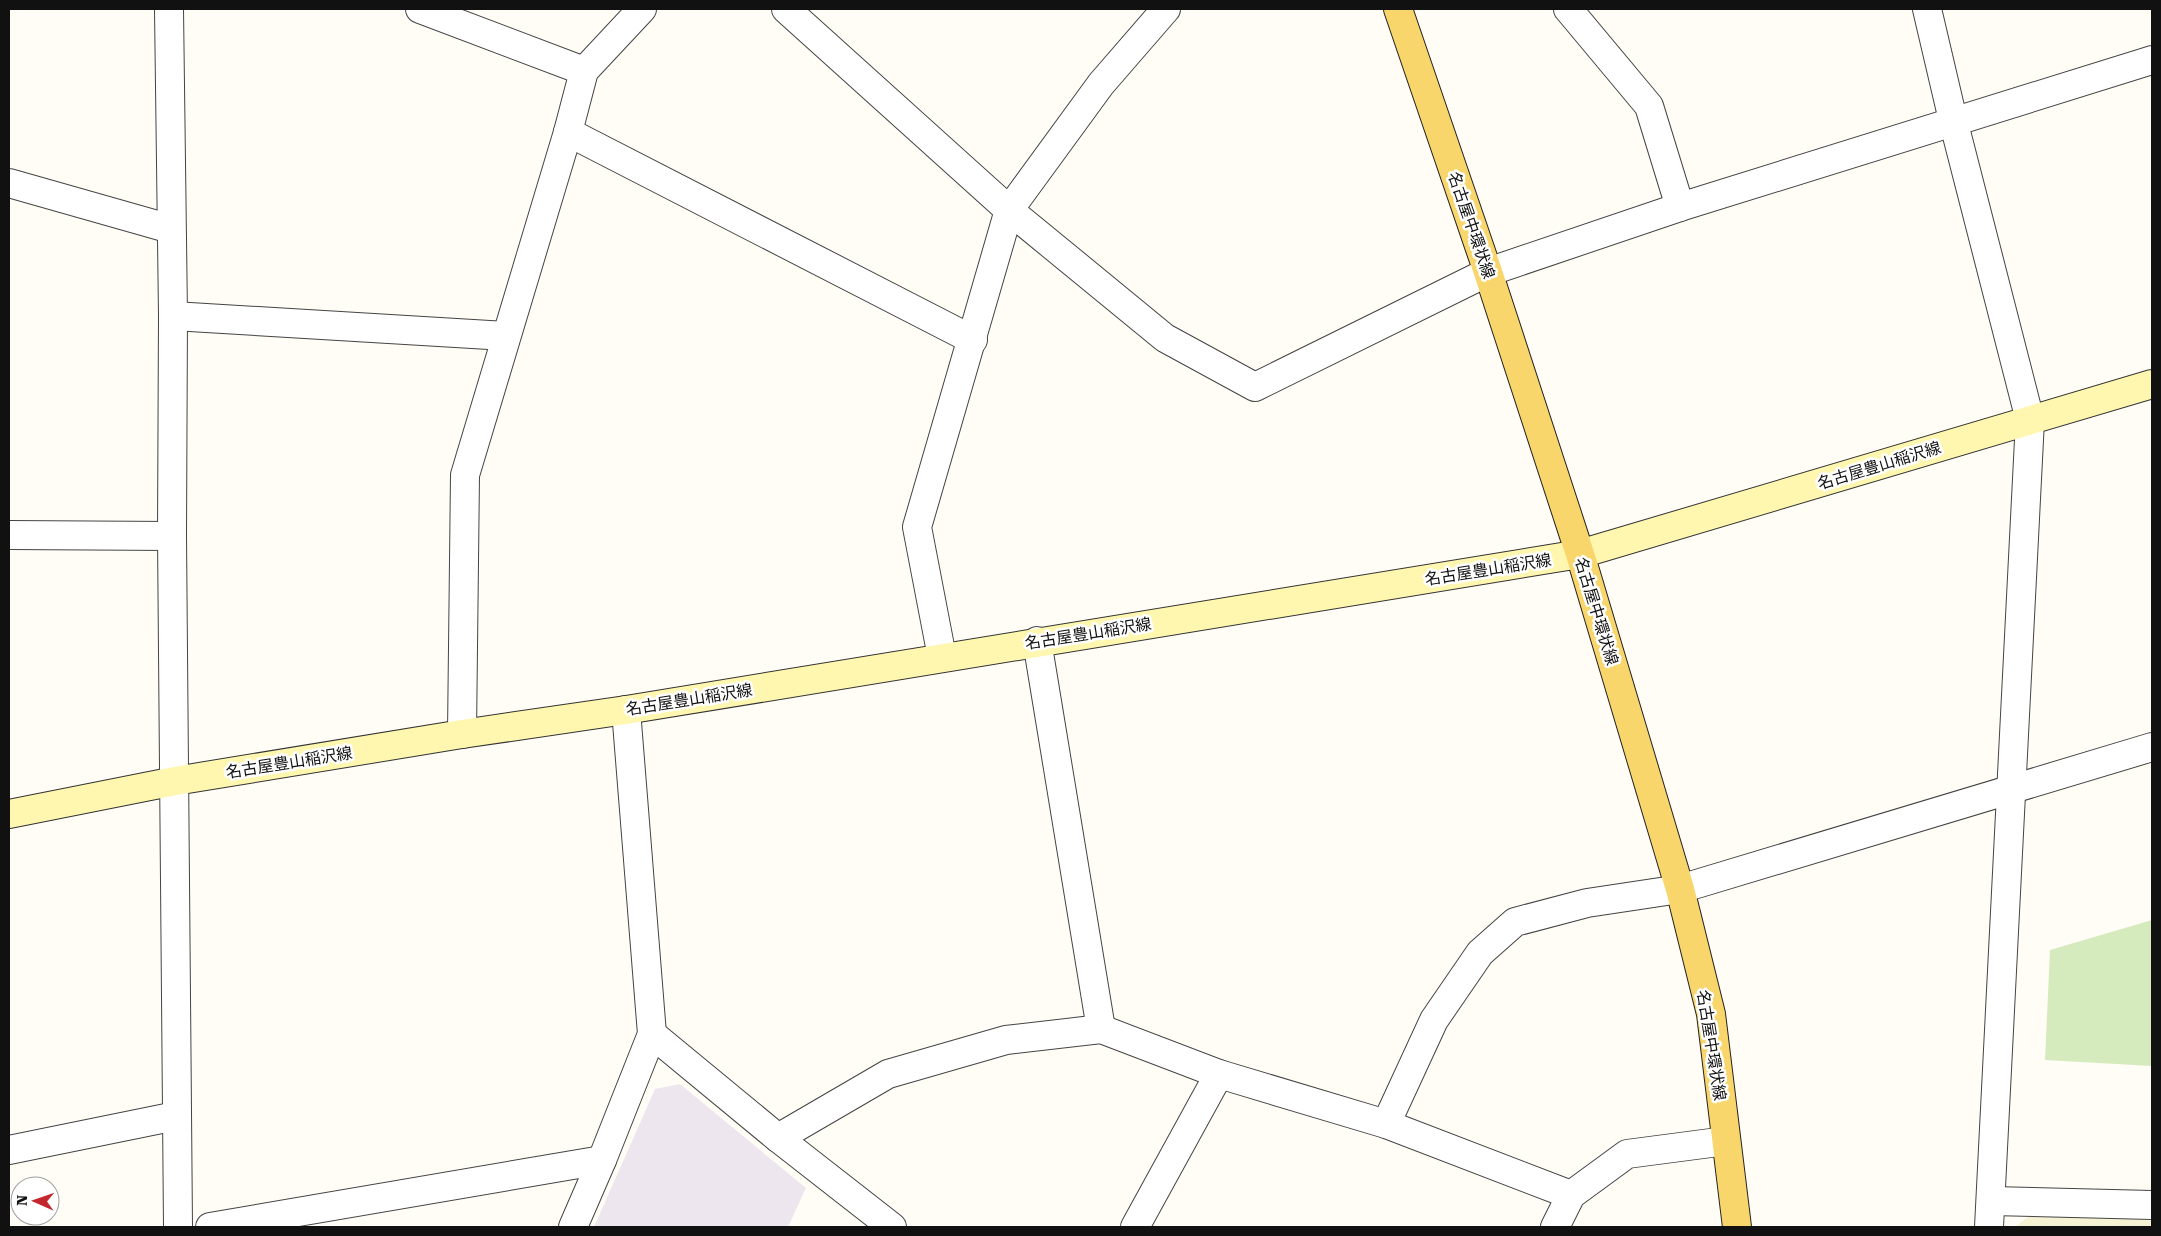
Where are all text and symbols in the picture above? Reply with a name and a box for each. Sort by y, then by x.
street label: 名古屋中環状線 [1444,169,1499,281]
street label: 名古屋豊山稲沢線 [1815,438,1943,493]
street label: 名古屋豊山稲沢線 [1423,550,1553,589]
street label: 名古屋中環状線 [1571,555,1622,667]
street label: 名古屋豊山稲沢線 [1023,614,1153,653]
street label: 名古屋豊山稲沢線 [624,680,754,719]
street label: 名古屋豊山稲沢線 [224,743,354,782]
street label: 名古屋中環状線 [1693,988,1730,1102]
north arrow [10,1176,60,1226]
text: N [14,1195,30,1206]

